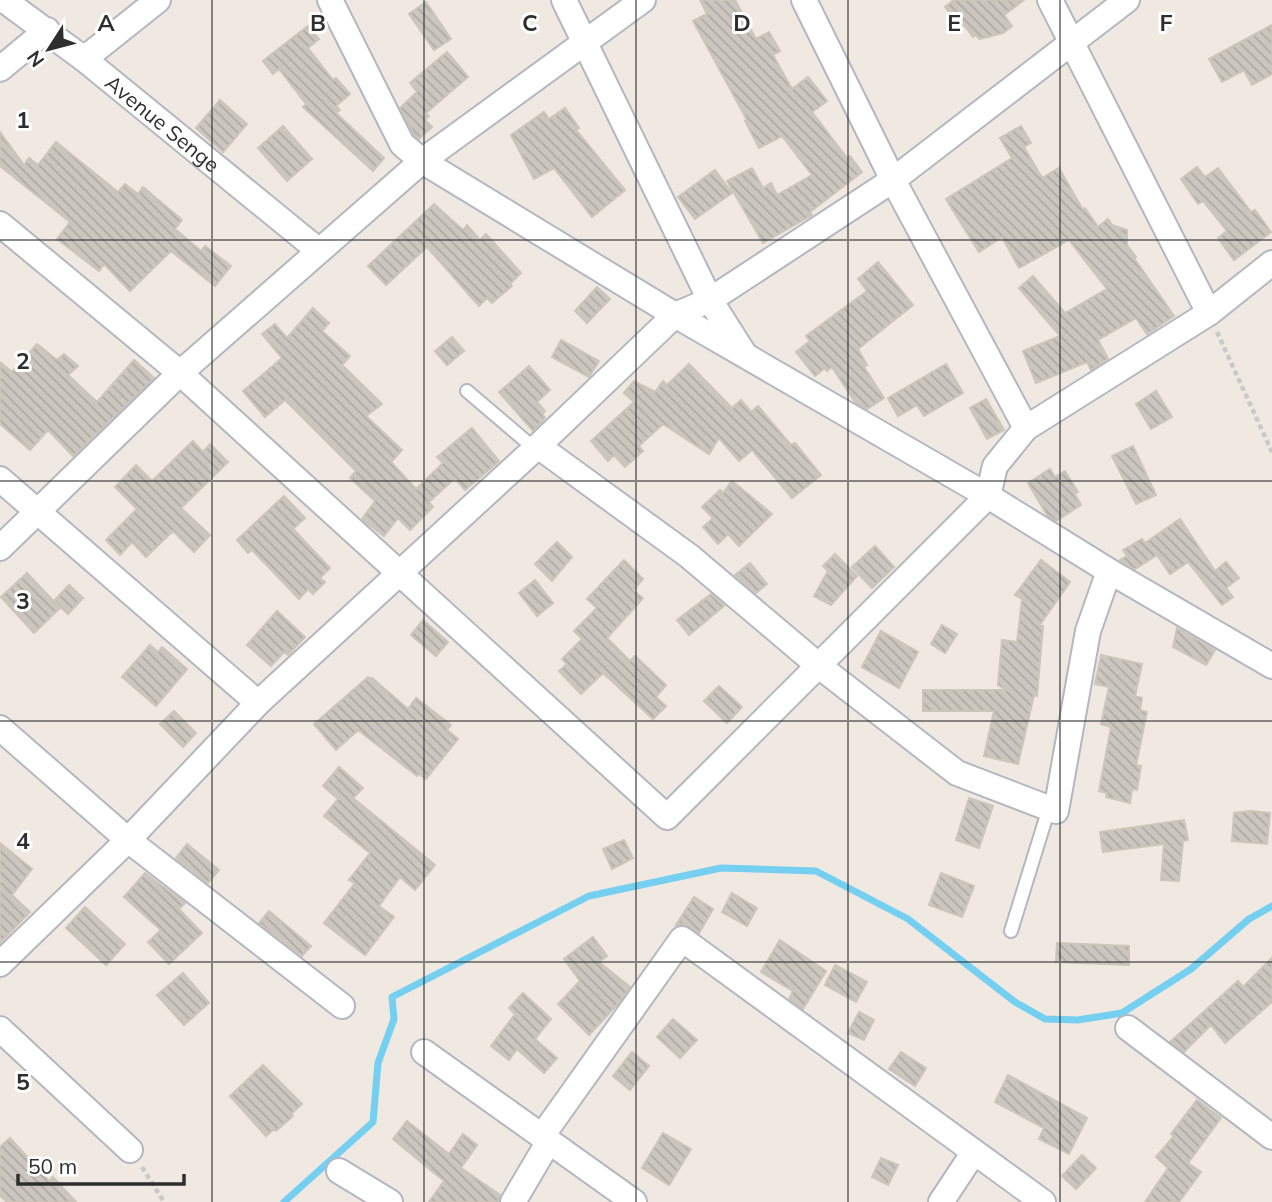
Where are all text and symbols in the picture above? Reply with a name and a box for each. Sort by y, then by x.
text: A [97,8,115,37]
text: B [310,8,326,37]
text: C [522,8,538,37]
text: D [733,8,751,37]
text: E [947,8,961,37]
text: F [1159,8,1173,37]
north arrow [14,14,84,84]
text: N [21,46,49,72]
street label: Avenue Senge [100,69,225,177]
text: 1 [16,105,30,134]
text: 2 [16,346,30,375]
text: 3 [16,586,30,615]
text: 4 [16,826,30,855]
text: 5 [16,1067,30,1096]
scale bar [18,1142,184,1186]
text: 50 m [28,1153,77,1179]

